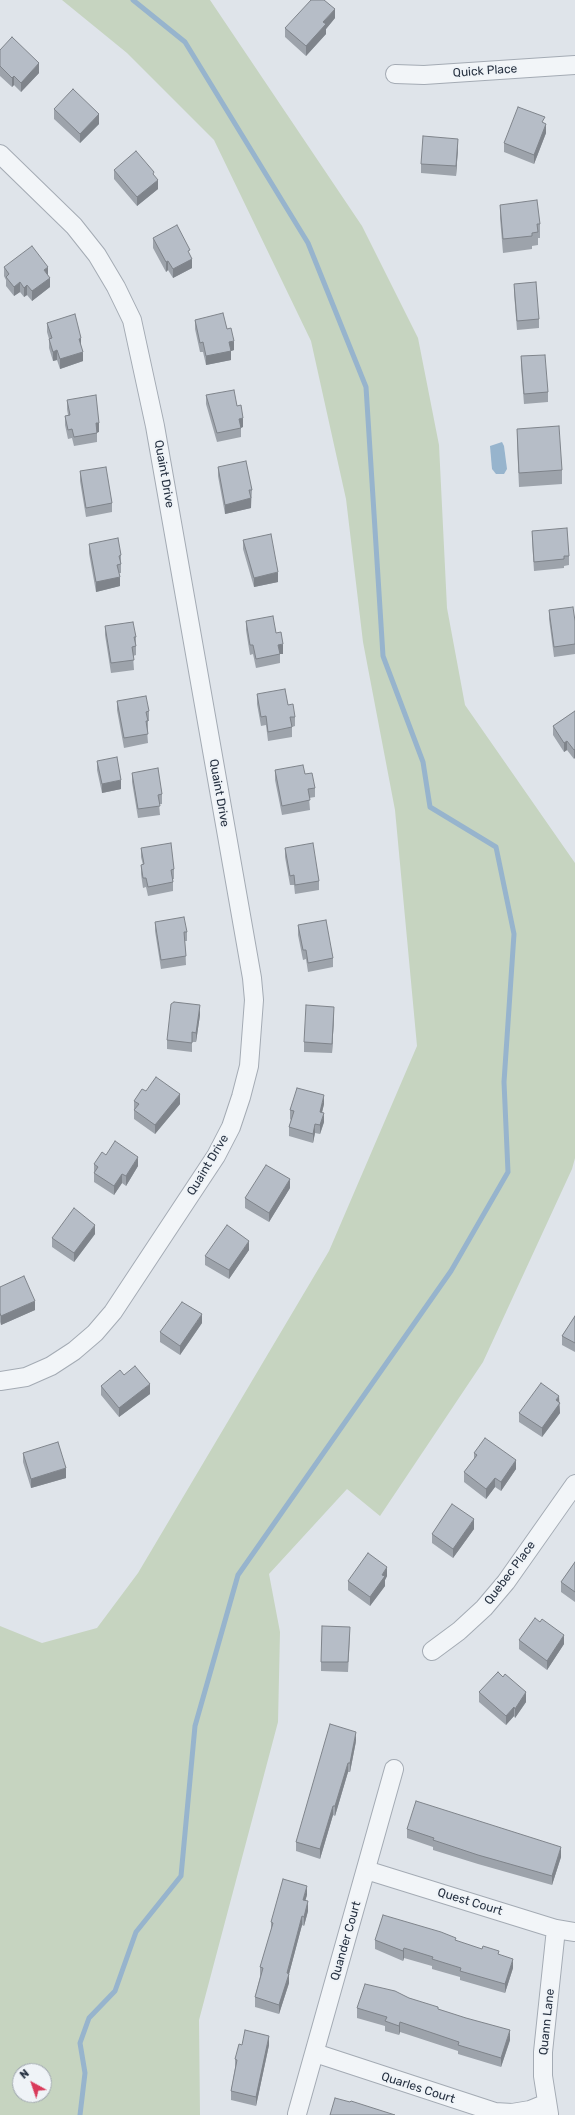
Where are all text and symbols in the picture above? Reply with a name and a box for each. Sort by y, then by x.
street label: Quick Place [452,62,518,80]
street label: Quaint Drive [151,439,177,509]
street label: Quaint Drive [206,758,232,828]
street label: Quaint Drive [184,1132,232,1198]
street label: Quebec Place [481,1538,539,1608]
street label: Quest Court [436,1885,504,1919]
street label: Quander Court [328,1900,364,1982]
street label: Quann Lane [536,1988,558,2056]
north arrow [12,2063,52,2103]
text: N [17,2067,32,2082]
street label: Quarles Court [379,2069,457,2107]

